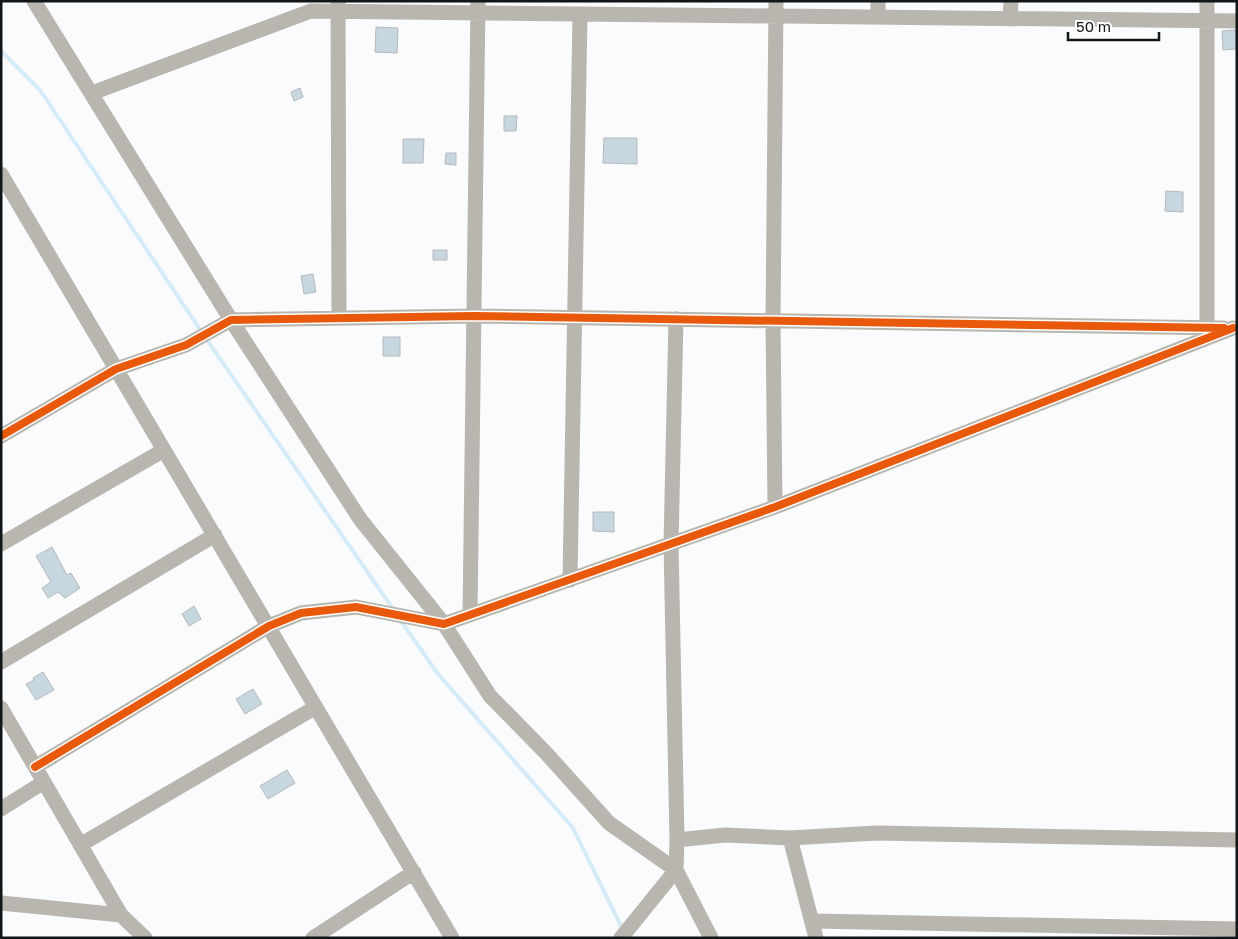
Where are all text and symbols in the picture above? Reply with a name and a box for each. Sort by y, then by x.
scale bar [1068,10,1159,42]
text: 50 m [1076,17,1111,35]

